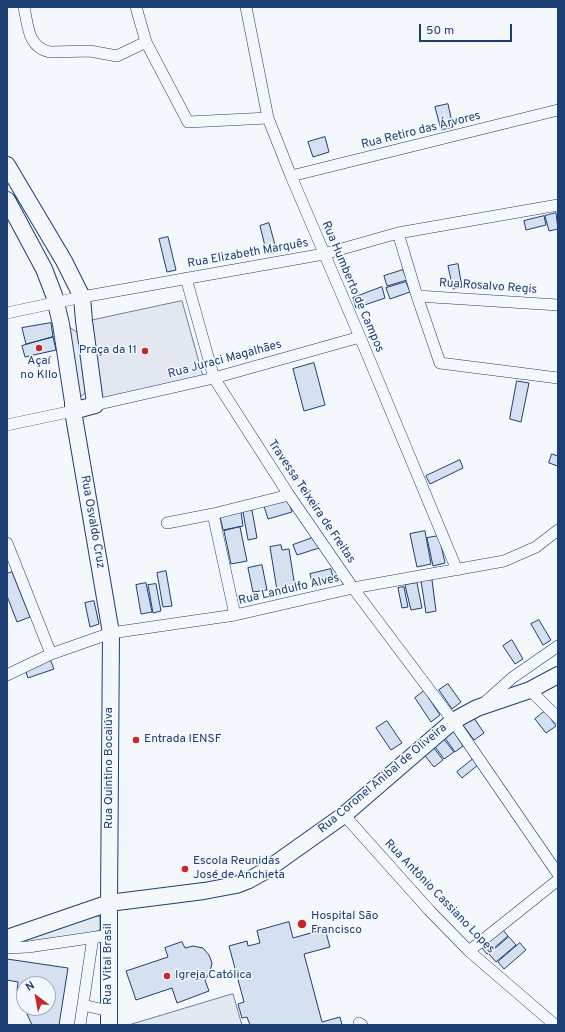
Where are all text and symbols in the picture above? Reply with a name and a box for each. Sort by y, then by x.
scale bar [421,16,514,42]
text: 50 m [426,23,454,39]
street label: Rua Retiro das Árvores [360,109,482,153]
street label: Rua Humberto de Campos [318,219,386,355]
street label: Rua Elizabeth Marquês [186,236,310,272]
street label: Rua Rosalvo Regis [438,276,538,298]
street label: Rua Juraci Magalhães [167,338,283,382]
marker: Açaí no KIlo [34,343,44,353]
place label: Praça da 11 [79,344,137,358]
marker: Praça da 11 [140,346,150,356]
place label: Açaí no KIlo [20,355,58,383]
street label: Travessa Teixeira de Freitas [264,438,358,566]
street label: Rua Osvaldo Cruz [77,474,107,570]
street label: Rua Landulfo Alves [237,571,341,609]
street label: Rua Quintino Bocaiúva [103,707,117,829]
street label: Rua Coronel Anibal de Oliveira [316,721,450,837]
place label: Entrada IENSF [144,733,221,747]
marker: Entrada IENSF [131,735,141,745]
street label: Rua Antônio Cassiano Lopes [381,837,497,957]
place label: Escola Reunidas José de Anchieta [193,855,285,883]
marker: Escola Reunidas José de Anchieta [180,864,190,874]
place label: Hospital São Francisco [311,910,378,938]
marker: Hospital São Francisco [296,918,308,930]
street label: Rua Vital Brasil [102,923,116,1005]
place label: Igreja Católica [175,969,252,983]
marker: Igreja Católica [162,971,172,981]
north arrow [16,976,56,1016]
text: N [23,979,37,995]

